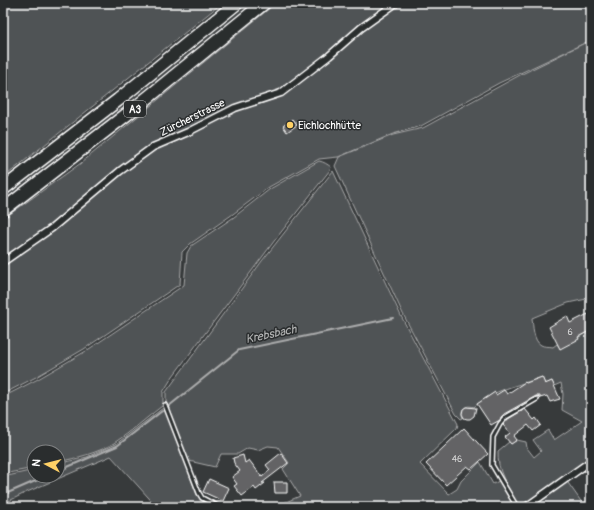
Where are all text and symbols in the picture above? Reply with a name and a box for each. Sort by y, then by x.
street label: Zürcherstrasse [158,96,227,139]
road number: A3 [124,101,146,117]
place label: Eichlochhütte [298,119,361,132]
marker: Eichlochhütte [285,120,295,130]
water label: Krebsbach [244,321,299,347]
house number: 6 [567,327,573,338]
north arrow [26,444,66,484]
house number: 46 [452,454,462,465]
text: N [30,458,44,467]

